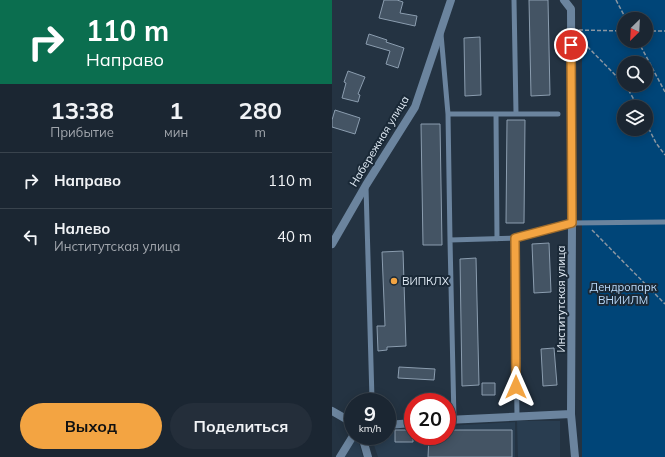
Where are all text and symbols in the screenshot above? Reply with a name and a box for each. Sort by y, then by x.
north arrow [617,12,653,48]
map controls [617,12,653,136]
text: 110 m [86,13,169,48]
icon: right [20,16,72,68]
pin [554,28,588,62]
icon: arrive [560,34,582,56]
text: Направо [86,48,164,71]
button: search [617,56,653,92]
street label: Набережная улица [346,93,412,189]
text: 13:38 [50,95,114,125]
text: 1 [169,95,183,125]
text: 280 [239,95,282,125]
button: layers [617,100,653,136]
text: Прибытие [50,124,114,140]
text: мин [164,124,188,140]
text: m [254,124,266,140]
icon: right [20,170,42,192]
text: Направо [54,171,121,190]
text: 110 m [268,171,312,190]
text: Налево [54,219,110,238]
icon: left [20,226,42,248]
text: 40 m [277,227,312,246]
text: Институтская улица [54,238,181,254]
street label: Институтская улица [554,245,568,353]
place label: ВИПКЛХ [402,274,450,288]
marker: ВИПКЛХ [389,276,399,286]
park label: Дендропарк ВНИИЛМ [589,280,657,307]
position arrow [495,366,537,408]
speed limit sign: 20 [404,393,456,445]
text: 9 [364,401,376,426]
button: Выход [20,403,162,449]
button: Поделиться [170,403,312,449]
text: km/h [359,422,381,435]

